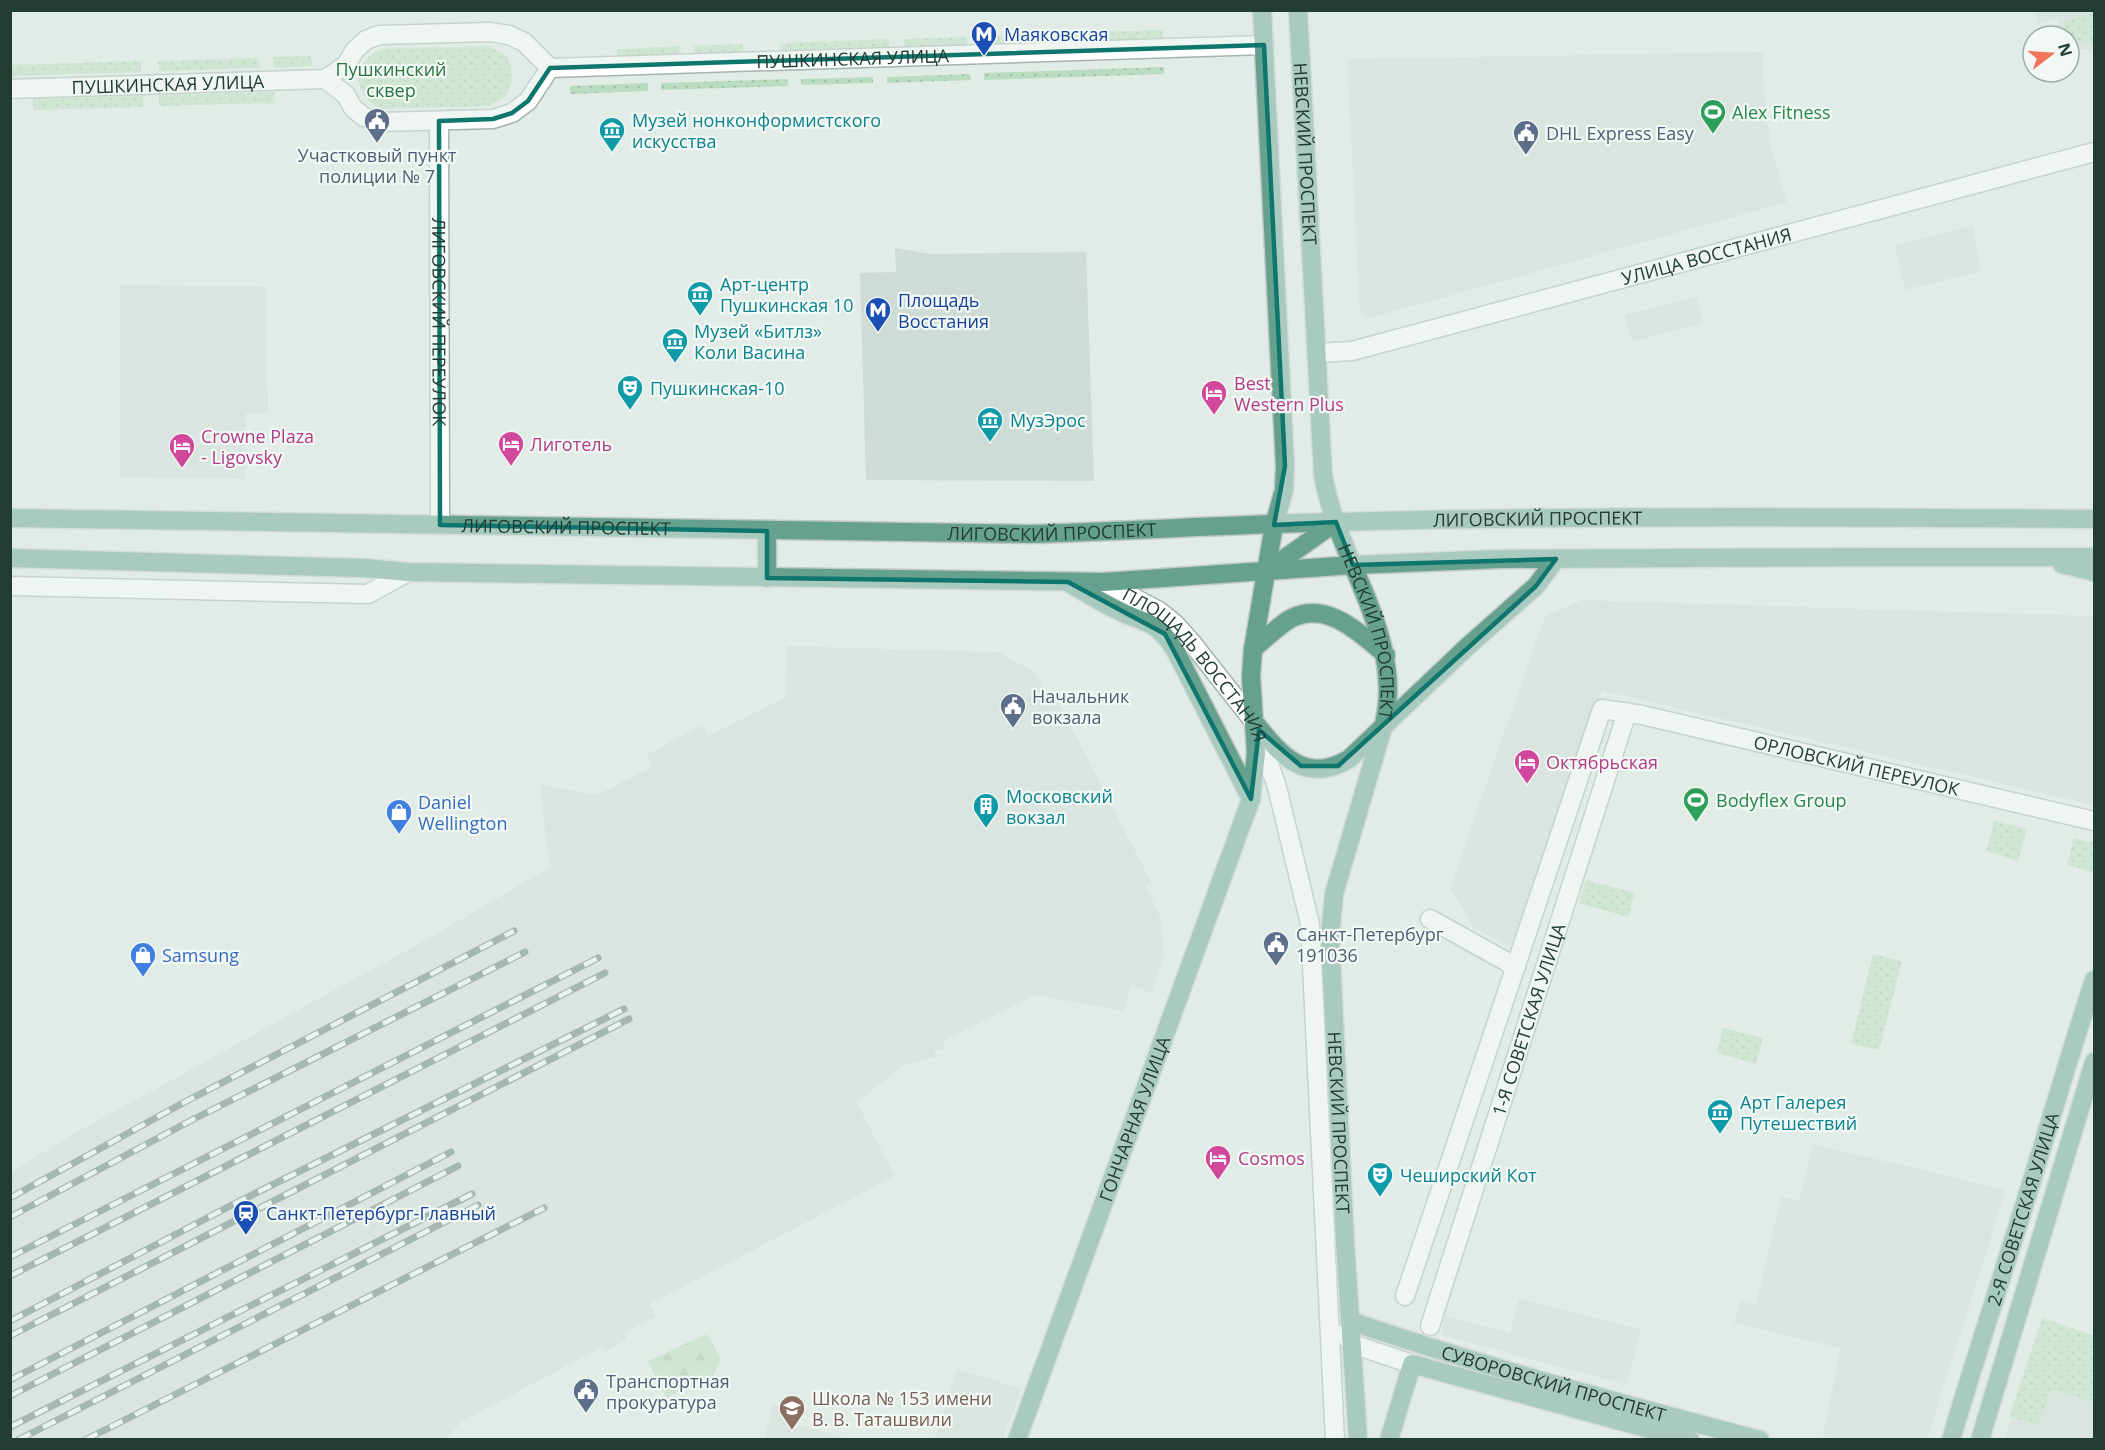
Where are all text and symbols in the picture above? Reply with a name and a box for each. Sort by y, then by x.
metro station icon: Маяковская [969,19,999,57]
place label: Маяковская [1004,22,1109,46]
north arrow [2021,24,2081,84]
text: N [2053,40,2078,59]
street label: ПУШКИНСКАЯ УЛИЦА [756,43,950,73]
park label: Пушкинский сквер [335,57,447,102]
street label: НЕВСКИЙ ПРОСПЕКТ [1289,62,1323,246]
street label: ПУШКИНСКАЯ УЛИЦА [71,69,265,99]
sports icon: Alex Fitness [1698,97,1728,135]
place label: Alex Fitness [1732,100,1831,124]
public building icon: Участковый пункт полиции № 7 [362,106,392,144]
place label: Музей нонконформистского искусства [632,108,881,153]
museum icon: Музей нонконформистского искусства [597,115,627,153]
public building icon: DHL Express Easy [1511,118,1541,156]
place label: DHL Express Easy [1546,121,1695,145]
place label: Участковый пункт полиции № 7 [298,143,457,188]
street label: ЛИГОВСКИЙ ПЕРЕУЛОК [427,218,452,426]
street label: УЛИЦА ВОССТАНИЯ [1619,222,1794,290]
place label: Арт-центр Пушкинская 10 [720,272,853,317]
museum icon: Арт-центр Пушкинская 10 [685,279,715,317]
place label: Площадь Восстания [898,288,989,333]
metro station icon: Площадь Восстания [863,295,893,333]
place label: Музей «Битлз» Коли Васина [694,319,822,364]
museum icon: Музей «Битлз» Коли Васина [660,326,690,364]
place label: Best Western Plus [1234,371,1344,416]
theatre icon: Пушкинская-10 [615,373,645,411]
place label: Пушкинская-10 [650,376,785,400]
hotel icon: Best Western Plus [1199,378,1229,416]
museum icon: МузЭрос [975,405,1005,443]
place label: МузЭрос [1010,408,1086,432]
place label: Crowne Plaza - Ligovsky [201,424,314,469]
hotel icon: Лиготель [496,429,526,467]
hotel icon: Crowne Plaza - Ligovsky [167,431,197,469]
place label: Лиготель [530,432,612,456]
street label: ЛИГОВСКИЙ ПРОСПЕКТ [1433,505,1642,532]
street label: ЛИГОВСКИЙ ПРОСПЕКТ [461,513,671,540]
street label: ЛИГОВСКИЙ ПРОСПЕКТ [947,517,1157,546]
street label: НЕВСКИЙ ПРОСПЕКТ [1333,540,1400,722]
street label: ПЛОЩАДЬ ВОССТАНИЯ [1119,582,1273,745]
place label: Начальник вокзала [1032,684,1130,729]
public building icon: Начальник вокзала [998,691,1028,729]
street label: ОРЛОВСКИЙ ПЕРЕУЛОК [1751,730,1962,801]
hotel icon: Октябрьская [1512,747,1542,785]
place label: Октябрьская [1546,750,1658,774]
place label: Московский вокзал [1006,784,1113,829]
sports icon: Bodyflex Group [1681,785,1711,823]
place label: Bodyflex Group [1716,788,1847,812]
place label: Daniel Wellington [418,790,507,835]
building icon: Московский вокзал [971,791,1001,829]
shop icon: Daniel Wellington [384,797,414,835]
street label: 1-Я СОВЕТСКАЯ УЛИЦА [1486,919,1571,1119]
place label: Санкт-Петербург 191036 [1296,922,1444,967]
public building icon: Санкт-Петербург 191036 [1261,929,1291,967]
shop icon: Samsung [128,940,158,978]
place label: Samsung [162,943,239,967]
street label: НЕВСКИЙ ПРОСПЕКТ [1323,1031,1356,1215]
street label: ГОНЧАРНАЯ УЛИЦА [1093,1032,1176,1205]
place label: Арт Галерея Путешествий [1740,1090,1857,1135]
museum icon: Арт Галерея Путешествий [1705,1097,1735,1135]
street label: 2-Я СОВЕТСКАЯ УЛИЦА [1981,1109,2064,1308]
hotel icon: Cosmos [1203,1143,1233,1181]
place label: Cosmos [1238,1146,1305,1170]
theatre icon: Чеширский Кот [1365,1160,1395,1198]
place label: Чеширский Кот [1400,1163,1537,1187]
station icon: Санкт-Петербург-Главный [231,1198,261,1236]
place label: Санкт-Петербург-Главный [266,1201,496,1225]
street label: СУВОРОВСКИЙ ПРОСПЕКТ [1439,1340,1669,1427]
place label: Транспортная прокуратура [606,1369,730,1414]
public building icon: Транспортная прокуратура [571,1376,601,1414]
place label: Школа № 153 имени В. В. Таташвили [812,1386,992,1431]
school or university icon: Школа № 153 имени В. В. Таташвили [777,1393,807,1431]

